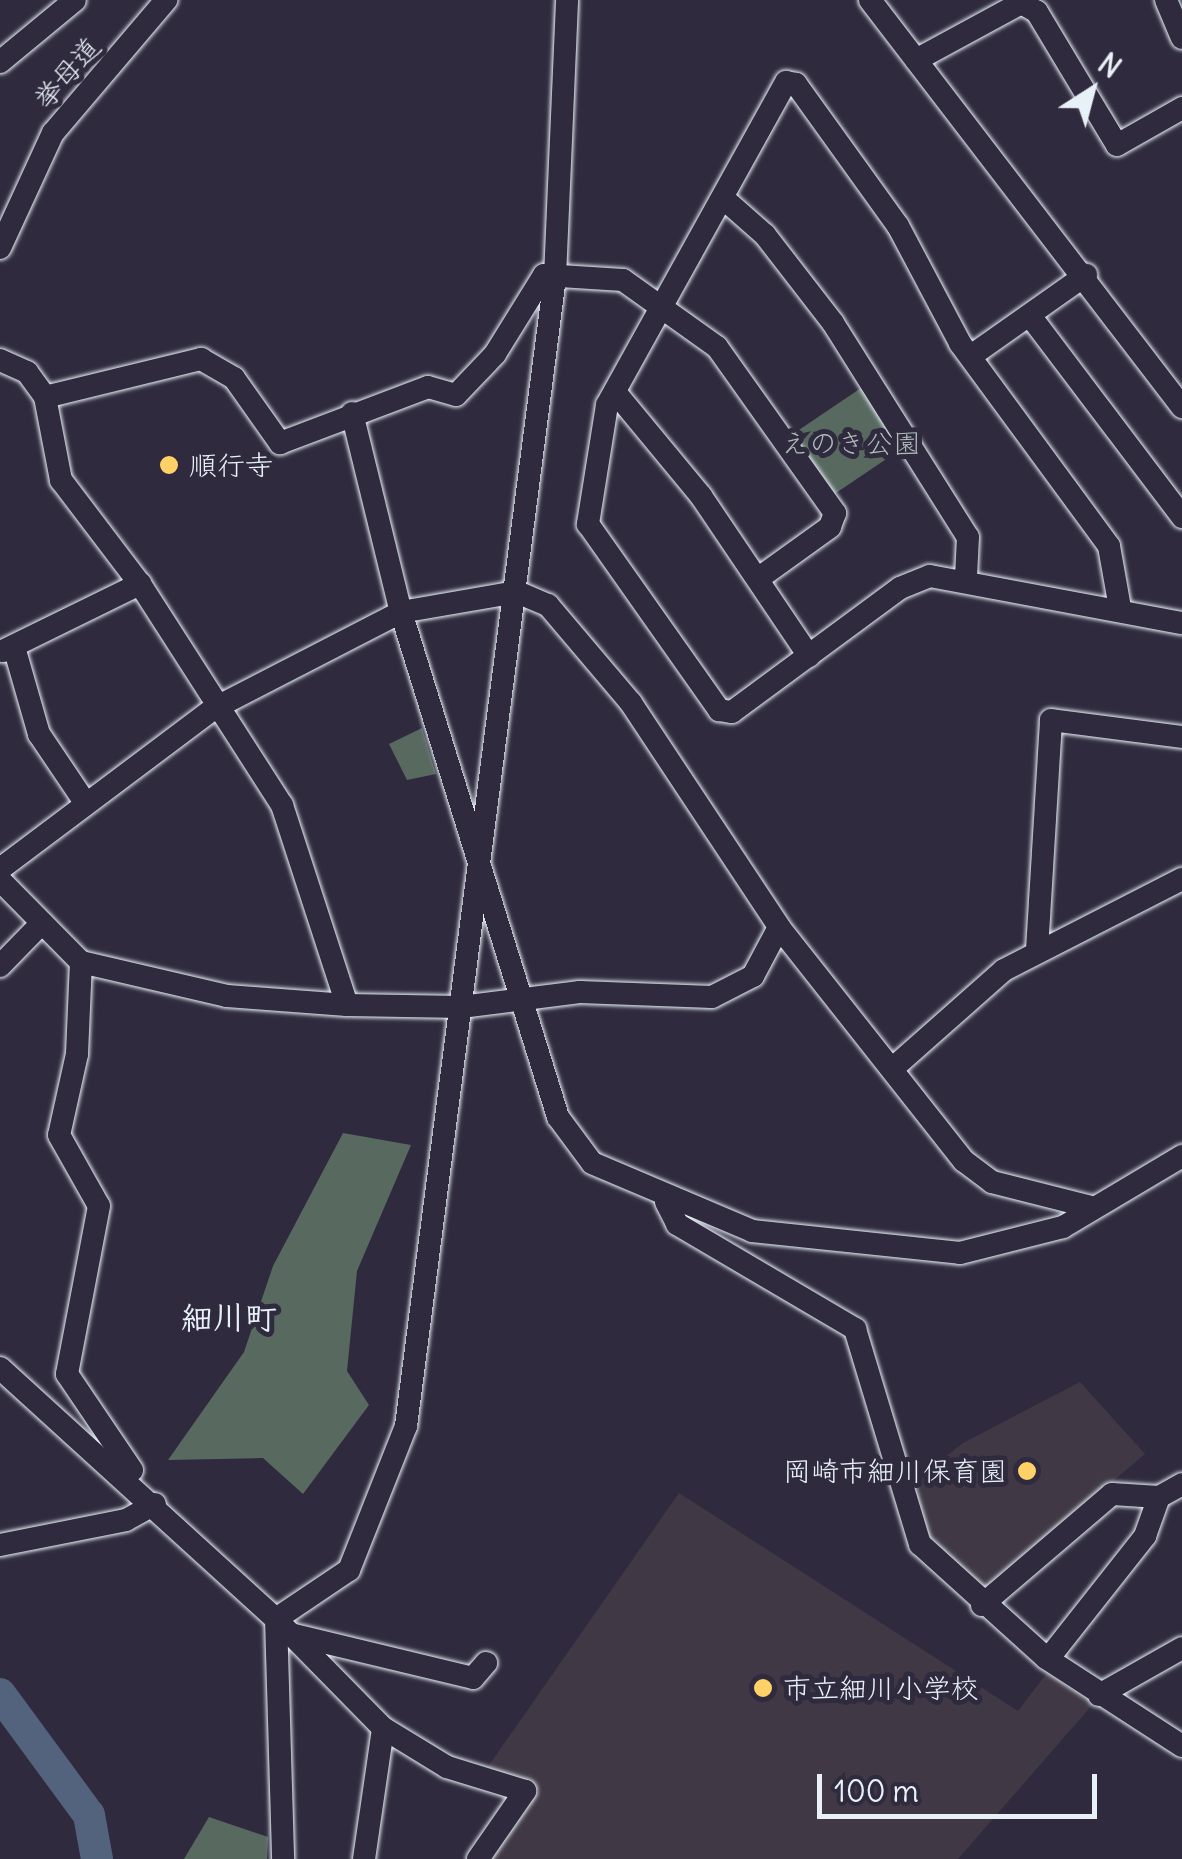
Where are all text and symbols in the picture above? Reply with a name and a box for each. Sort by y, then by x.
street label: 挙母道 [27,30,107,116]
north arrow [1042,40,1142,140]
text: N [1091,45,1128,86]
park label: えのき公園 [781,426,921,460]
place label: 順行寺 [189,448,273,482]
marker: 順行寺 [158,454,180,476]
district label: 細川町 [181,1299,277,1337]
place label: 岡崎市細川保育園 [783,1454,1007,1488]
marker: 岡崎市細川保育園 [1016,1460,1038,1482]
place label: 市立細川小学校 [783,1671,979,1705]
marker: 市立細川小学校 [752,1677,774,1699]
scale bar [822,1754,1102,1816]
text: 100 m [834,1772,919,1810]

